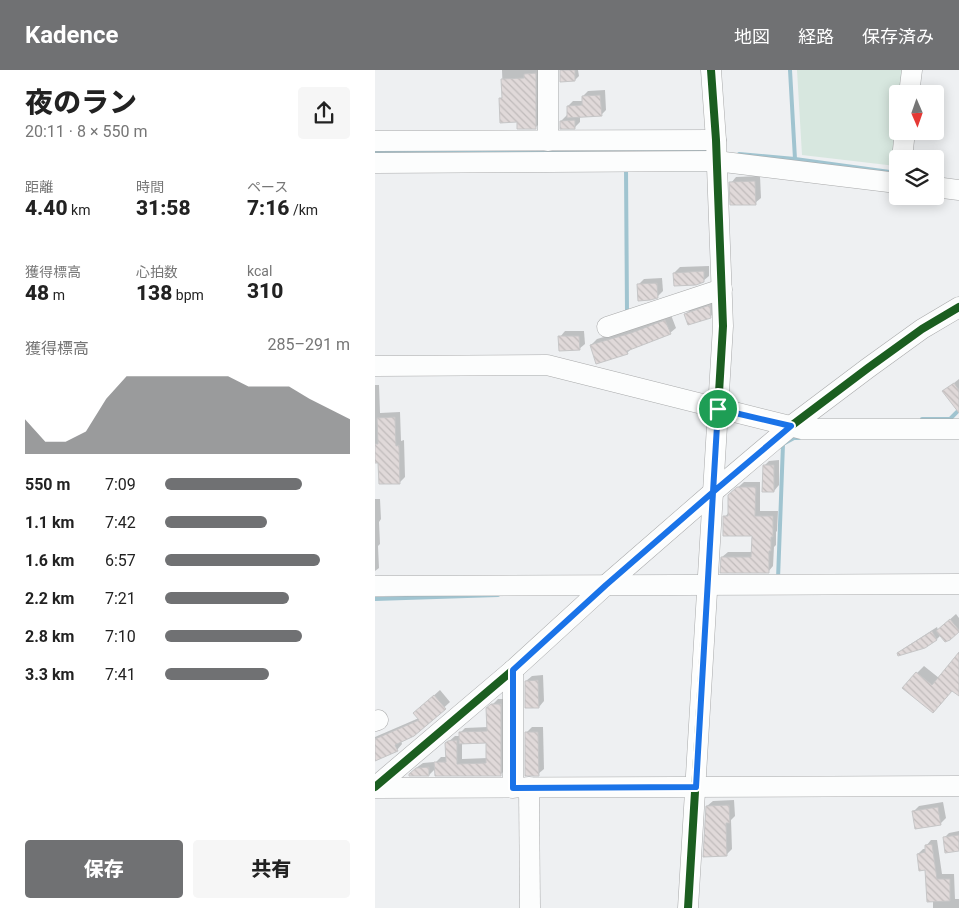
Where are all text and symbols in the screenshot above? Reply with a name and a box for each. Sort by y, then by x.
text: Kadence [25,21,119,49]
text: 地図 [734,26,770,47]
text: 経路 [798,26,834,47]
text: 保存済み [862,26,934,47]
north arrow [889,85,944,140]
map controls [889,85,944,205]
text: 夜のラン [25,86,137,119]
button: share [298,87,350,139]
text: 20:11 · 8 × 550 m [25,122,147,141]
button: layers [889,150,944,205]
text: 距離 [25,179,53,195]
text: 時間 [136,179,164,195]
text: ペース [247,179,288,195]
text: 4.40 [25,196,68,220]
text: 31:58 [136,196,191,220]
text: 7:16 [247,196,289,220]
text: km [68,202,90,218]
text: /km [289,202,318,218]
text: kcal [247,263,272,279]
text: 獲得標高 [25,264,81,280]
text: 心拍数 [136,264,178,280]
text: 310 [247,279,283,303]
text: 48 [25,281,49,305]
text: 138 [136,281,172,305]
text: m [49,287,65,303]
text: bpm [172,287,204,303]
text: 285–291 m [268,335,350,354]
text: 獲得標高 [25,339,89,358]
pin [697,388,739,430]
icon: arrive [704,395,732,423]
text: 550 m [25,475,70,494]
text: 7:09 [105,475,136,494]
text: 1.1 km [25,513,74,532]
text: 7:42 [105,513,136,532]
text: 1.6 km [25,551,74,570]
text: 6:57 [105,551,136,570]
text: 2.2 km [25,589,74,608]
text: 7:21 [105,589,136,608]
text: 2.8 km [25,627,74,646]
text: 7:10 [105,627,136,646]
text: 3.3 km [25,665,74,684]
text: 7:41 [105,665,136,684]
button: 保存 [25,840,183,898]
button: 共有 [193,840,350,898]

